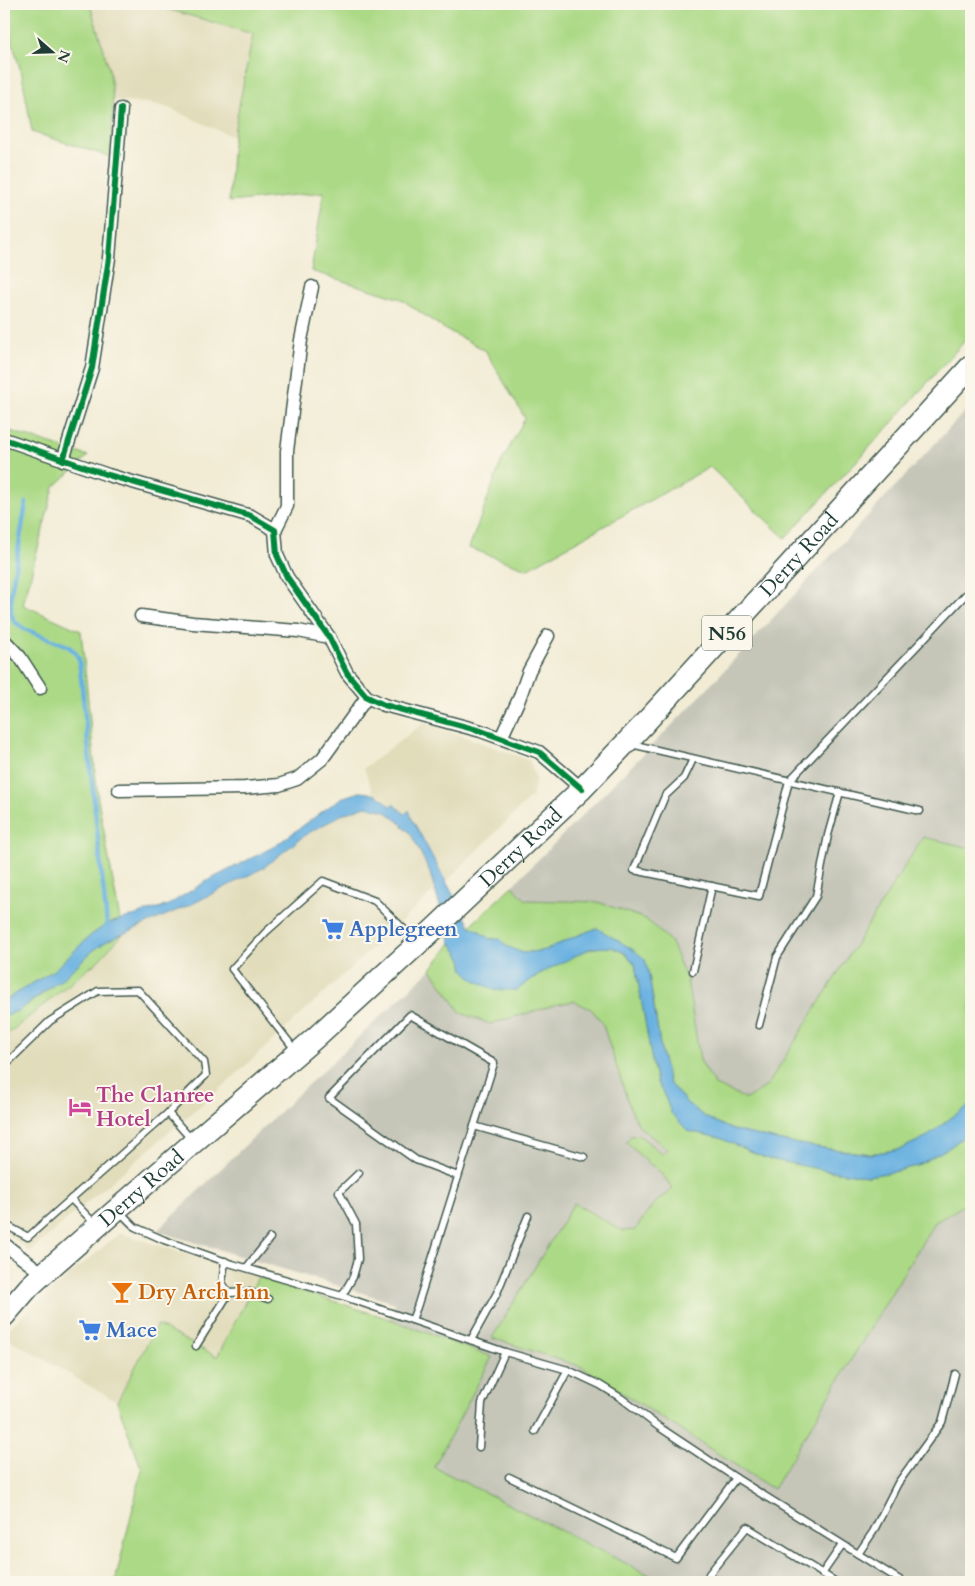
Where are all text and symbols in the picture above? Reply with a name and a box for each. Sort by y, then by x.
north arrow [28,28,78,78]
text: N [53,47,75,65]
street label: Derry Road [753,506,845,603]
road number: N56 [702,616,752,650]
street label: Derry Road [472,801,569,894]
place label: Applegreen [349,915,458,944]
supermarket icon: Applegreen [320,916,346,942]
place label: The Clanree Hotel [96,1081,214,1134]
hotel icon: The Clanree Hotel [67,1094,93,1120]
street label: Derry Road [92,1143,190,1233]
place label: Dry Arch Inn [138,1278,270,1307]
bar icon: Dry Arch Inn [109,1279,135,1305]
place label: Mace [106,1316,157,1345]
supermarket icon: Mace [77,1317,103,1343]

